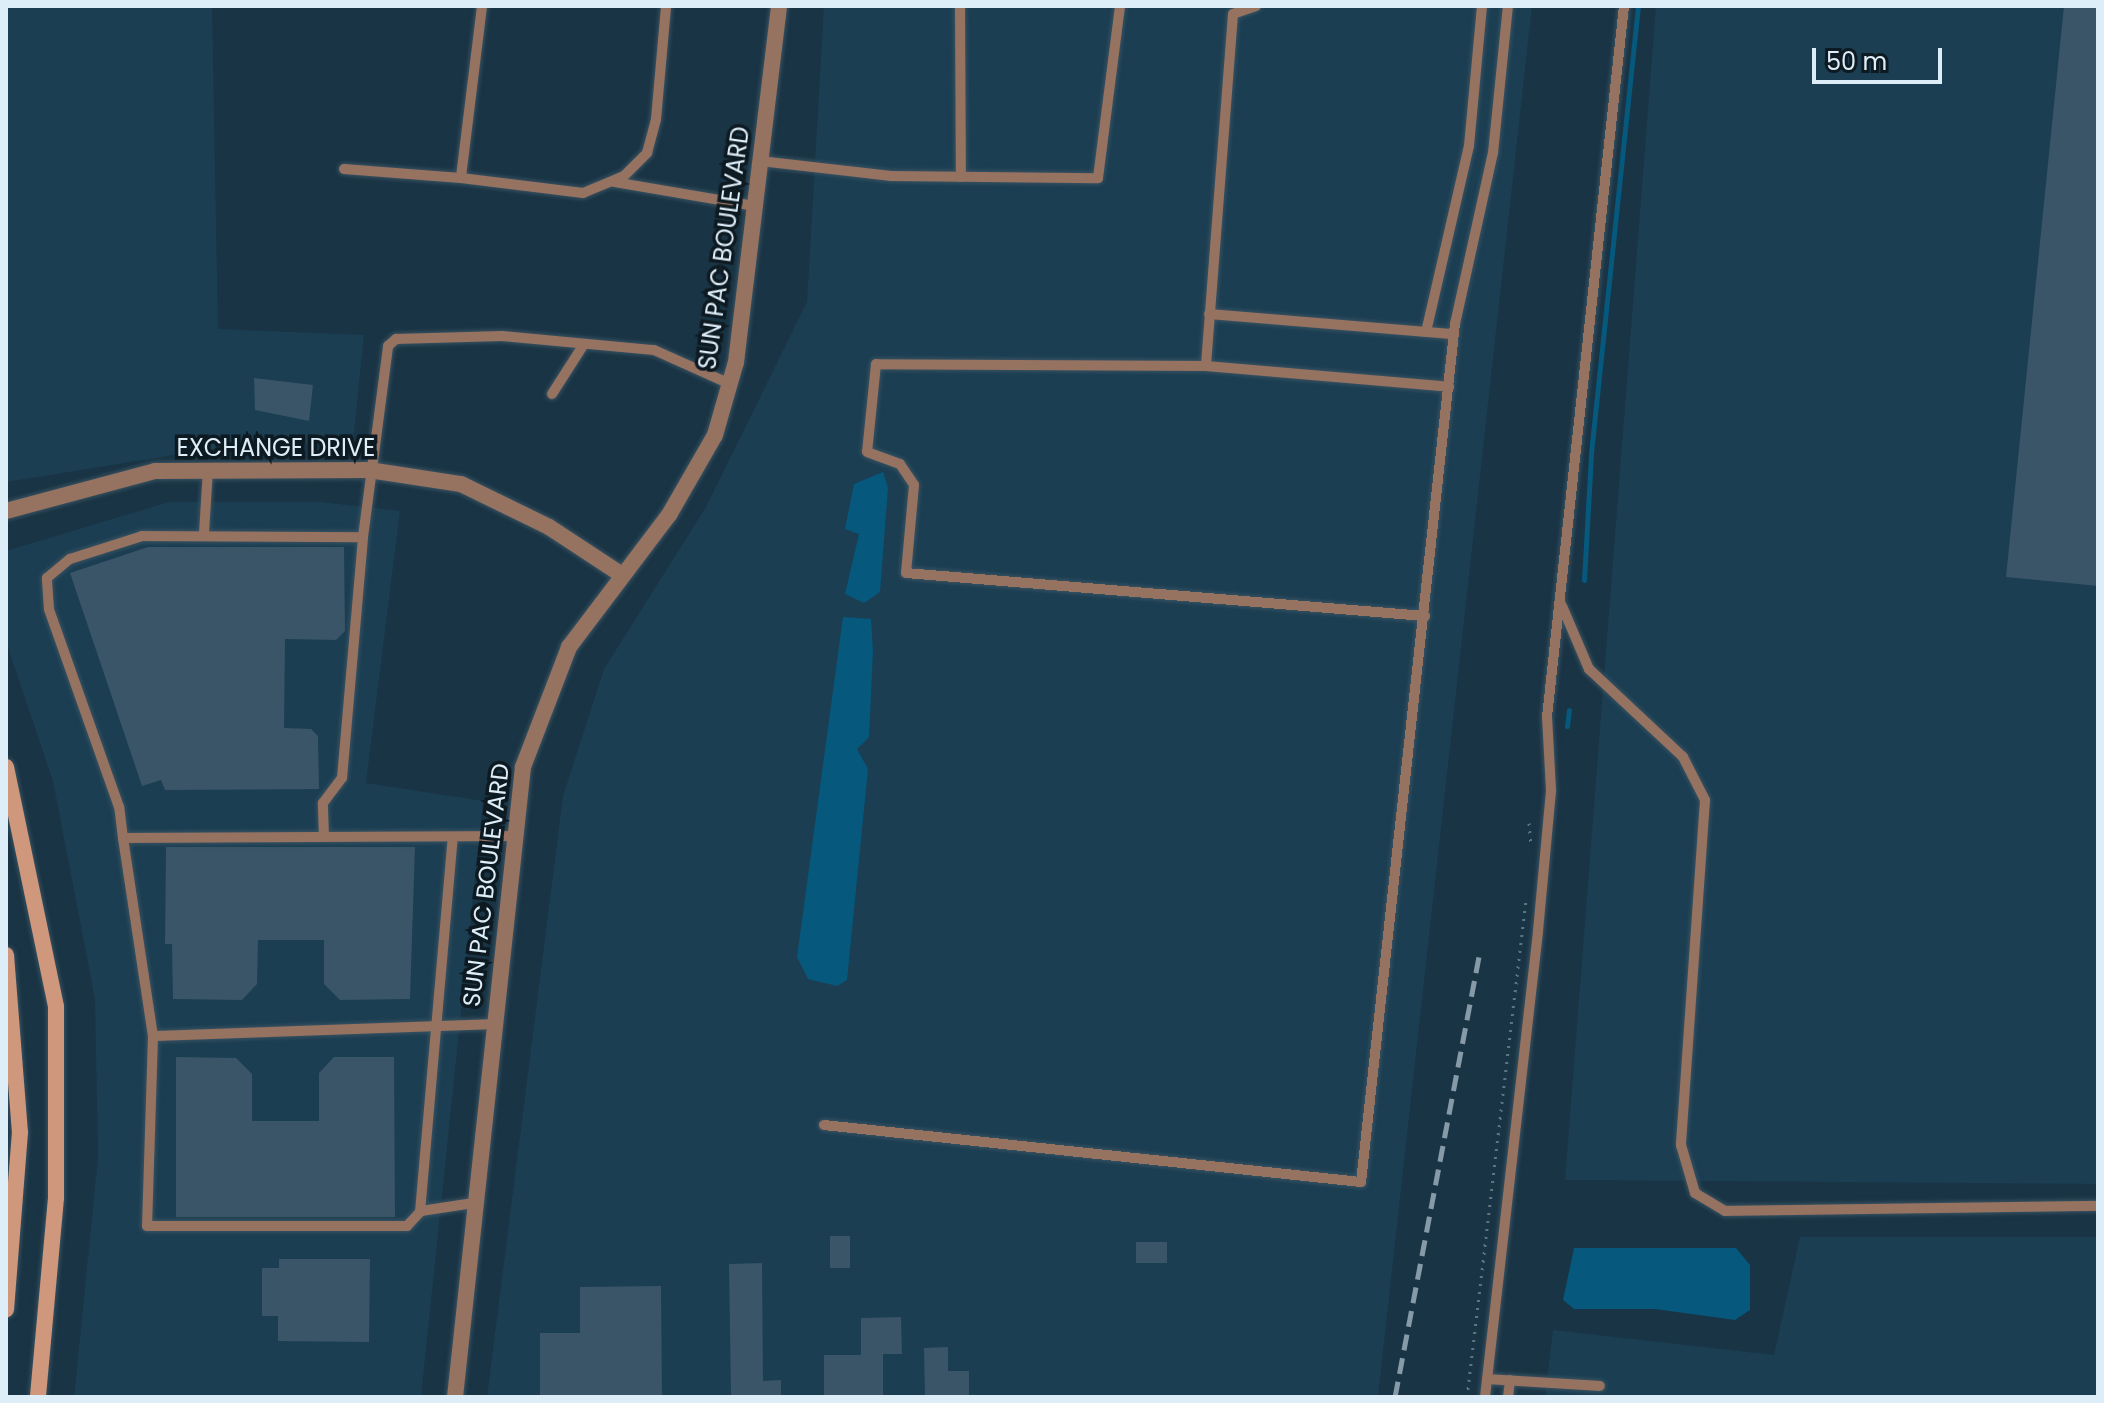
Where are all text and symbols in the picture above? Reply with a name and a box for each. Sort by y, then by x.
scale bar [1816,32,1946,82]
text: 50 m [1826,45,1887,78]
street label: SUN PAC BOULEVARD [693,125,755,371]
street label: EXCHANGE DRIVE [177,434,375,462]
street label: SUN PAC BOULEVARD [457,762,515,1008]

